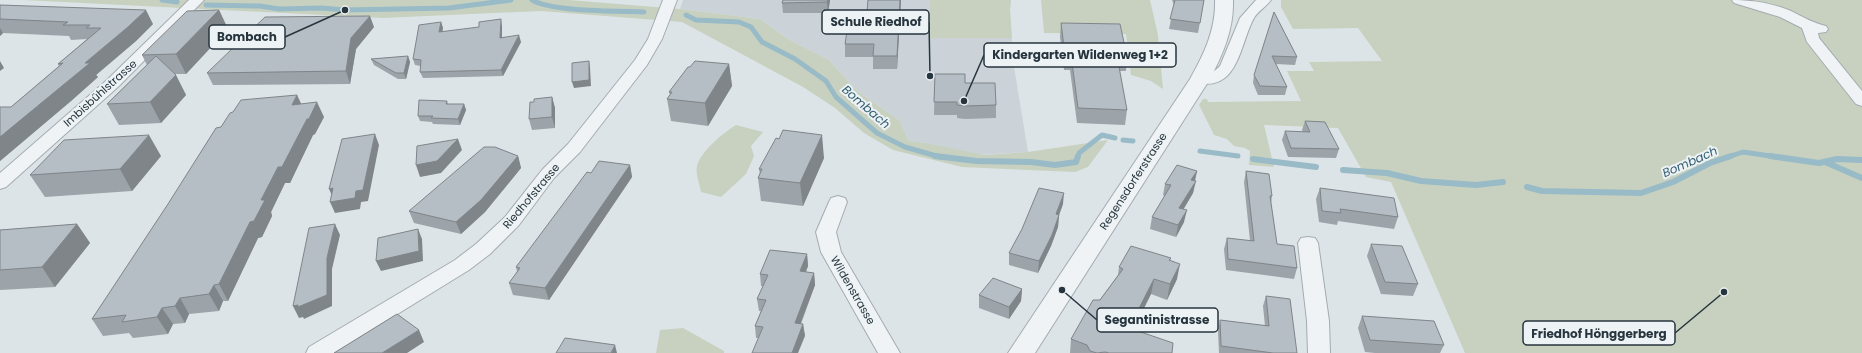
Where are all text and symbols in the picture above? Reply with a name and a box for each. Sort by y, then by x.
callout: Schule Riedhof [822,10,929,34]
text: Schule Riedhof [830,13,922,30]
callout: Bombach [209,25,285,49]
text: Bombach [217,28,277,45]
callout: Kindergarten Wildenweg 1+2 [984,43,1176,67]
text: Kindergarten Wildenweg 1+2 [992,46,1168,63]
street label: Imbisbühlstrasse [60,56,140,130]
water label: Bombach [839,81,894,132]
street label: Regensdorferstrasse [1095,129,1171,233]
water label: Bombach [1660,142,1720,181]
street label: Riedhofstrasse [499,160,563,232]
street label: Wildenstrasse [827,253,879,328]
callout: Segantinistrasse [1097,308,1218,332]
text: Segantinistrasse [1105,311,1210,328]
callout: Friedhof Hönggerberg [1523,321,1675,345]
text: Friedhof Hönggerberg [1531,325,1667,342]

